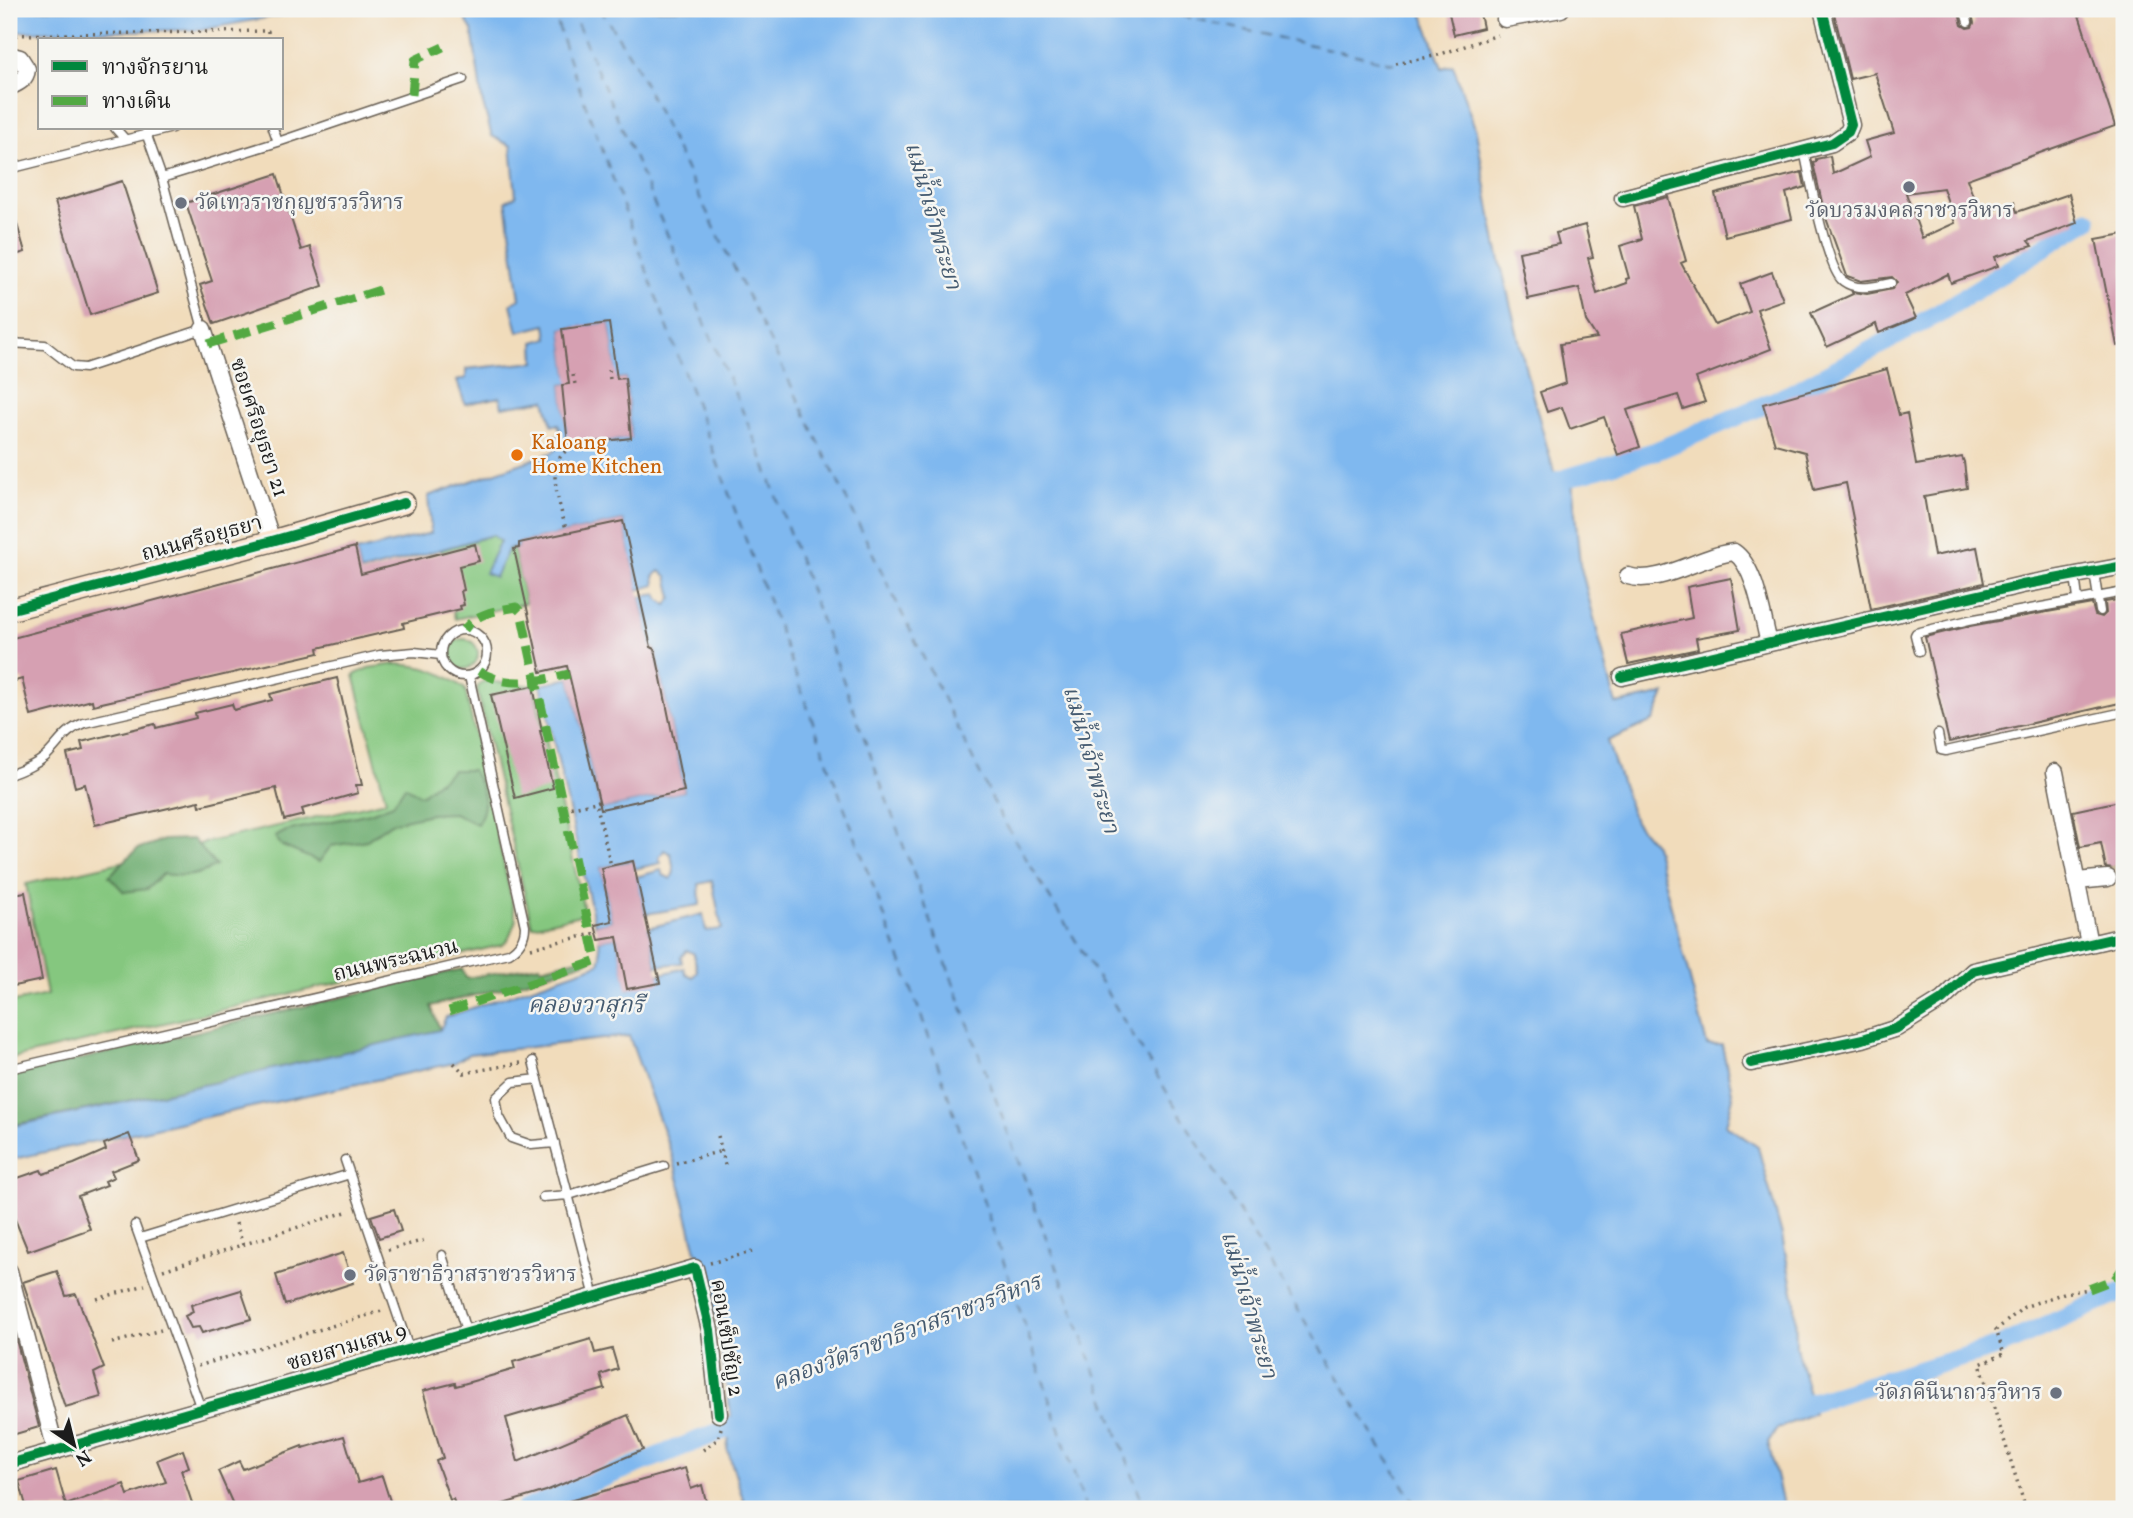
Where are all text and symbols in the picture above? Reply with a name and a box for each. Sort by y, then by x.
legend [38,38,284,130]
text: ทางจักรยาน [102,54,209,83]
text: ทางเดิน [102,88,171,117]
water label: แม่น้ำเจ้าพระยา [896,138,971,294]
marker: วัดบวรมงคลราชวรวิหาร [1901,179,1917,195]
place label: วัดเทวราชกุญชรวรวิหาร [195,189,404,218]
marker: วัดเทวราชกุญชรวรวิหาร [173,195,189,211]
place label: วัดบวรมงคลราชวรวิหาร [1805,197,2013,226]
street label: ซอยศรีอยุธยา 21 [222,355,294,501]
place label: Kaloang Home Kitchen [531,429,662,482]
marker: Kaloang Home Kitchen [509,447,525,463]
street label: ถนนศรีอยุธยา [138,509,266,569]
water label: แม่น้ำเจ้าพระยา [1054,682,1129,838]
street label: ถนนพระฉนวน [330,932,462,990]
water label: คลองวาสุกรี [528,990,648,1022]
water label: แม่น้ำเจ้าพระยา [1212,1227,1287,1383]
place label: วัดราชาธิวาสราชวรวิหาร [364,1261,577,1290]
water label: คลองวัดราชาธิวาสราชวรวิหาร [768,1266,1049,1399]
marker: วัดราชาธิวาสราชวรวิหาร [342,1267,358,1283]
street label: คอนเซ็ปชัญ 2 [702,1277,750,1399]
street label: ซอยสามเสน 9 [284,1317,410,1379]
place label: วัดภคินีนาถวรวิหาร [1875,1379,2042,1408]
marker: วัดภคินีนาถวรวิหาร [2048,1385,2064,1401]
north arrow [38,1410,108,1480]
text: N [69,1443,96,1472]

